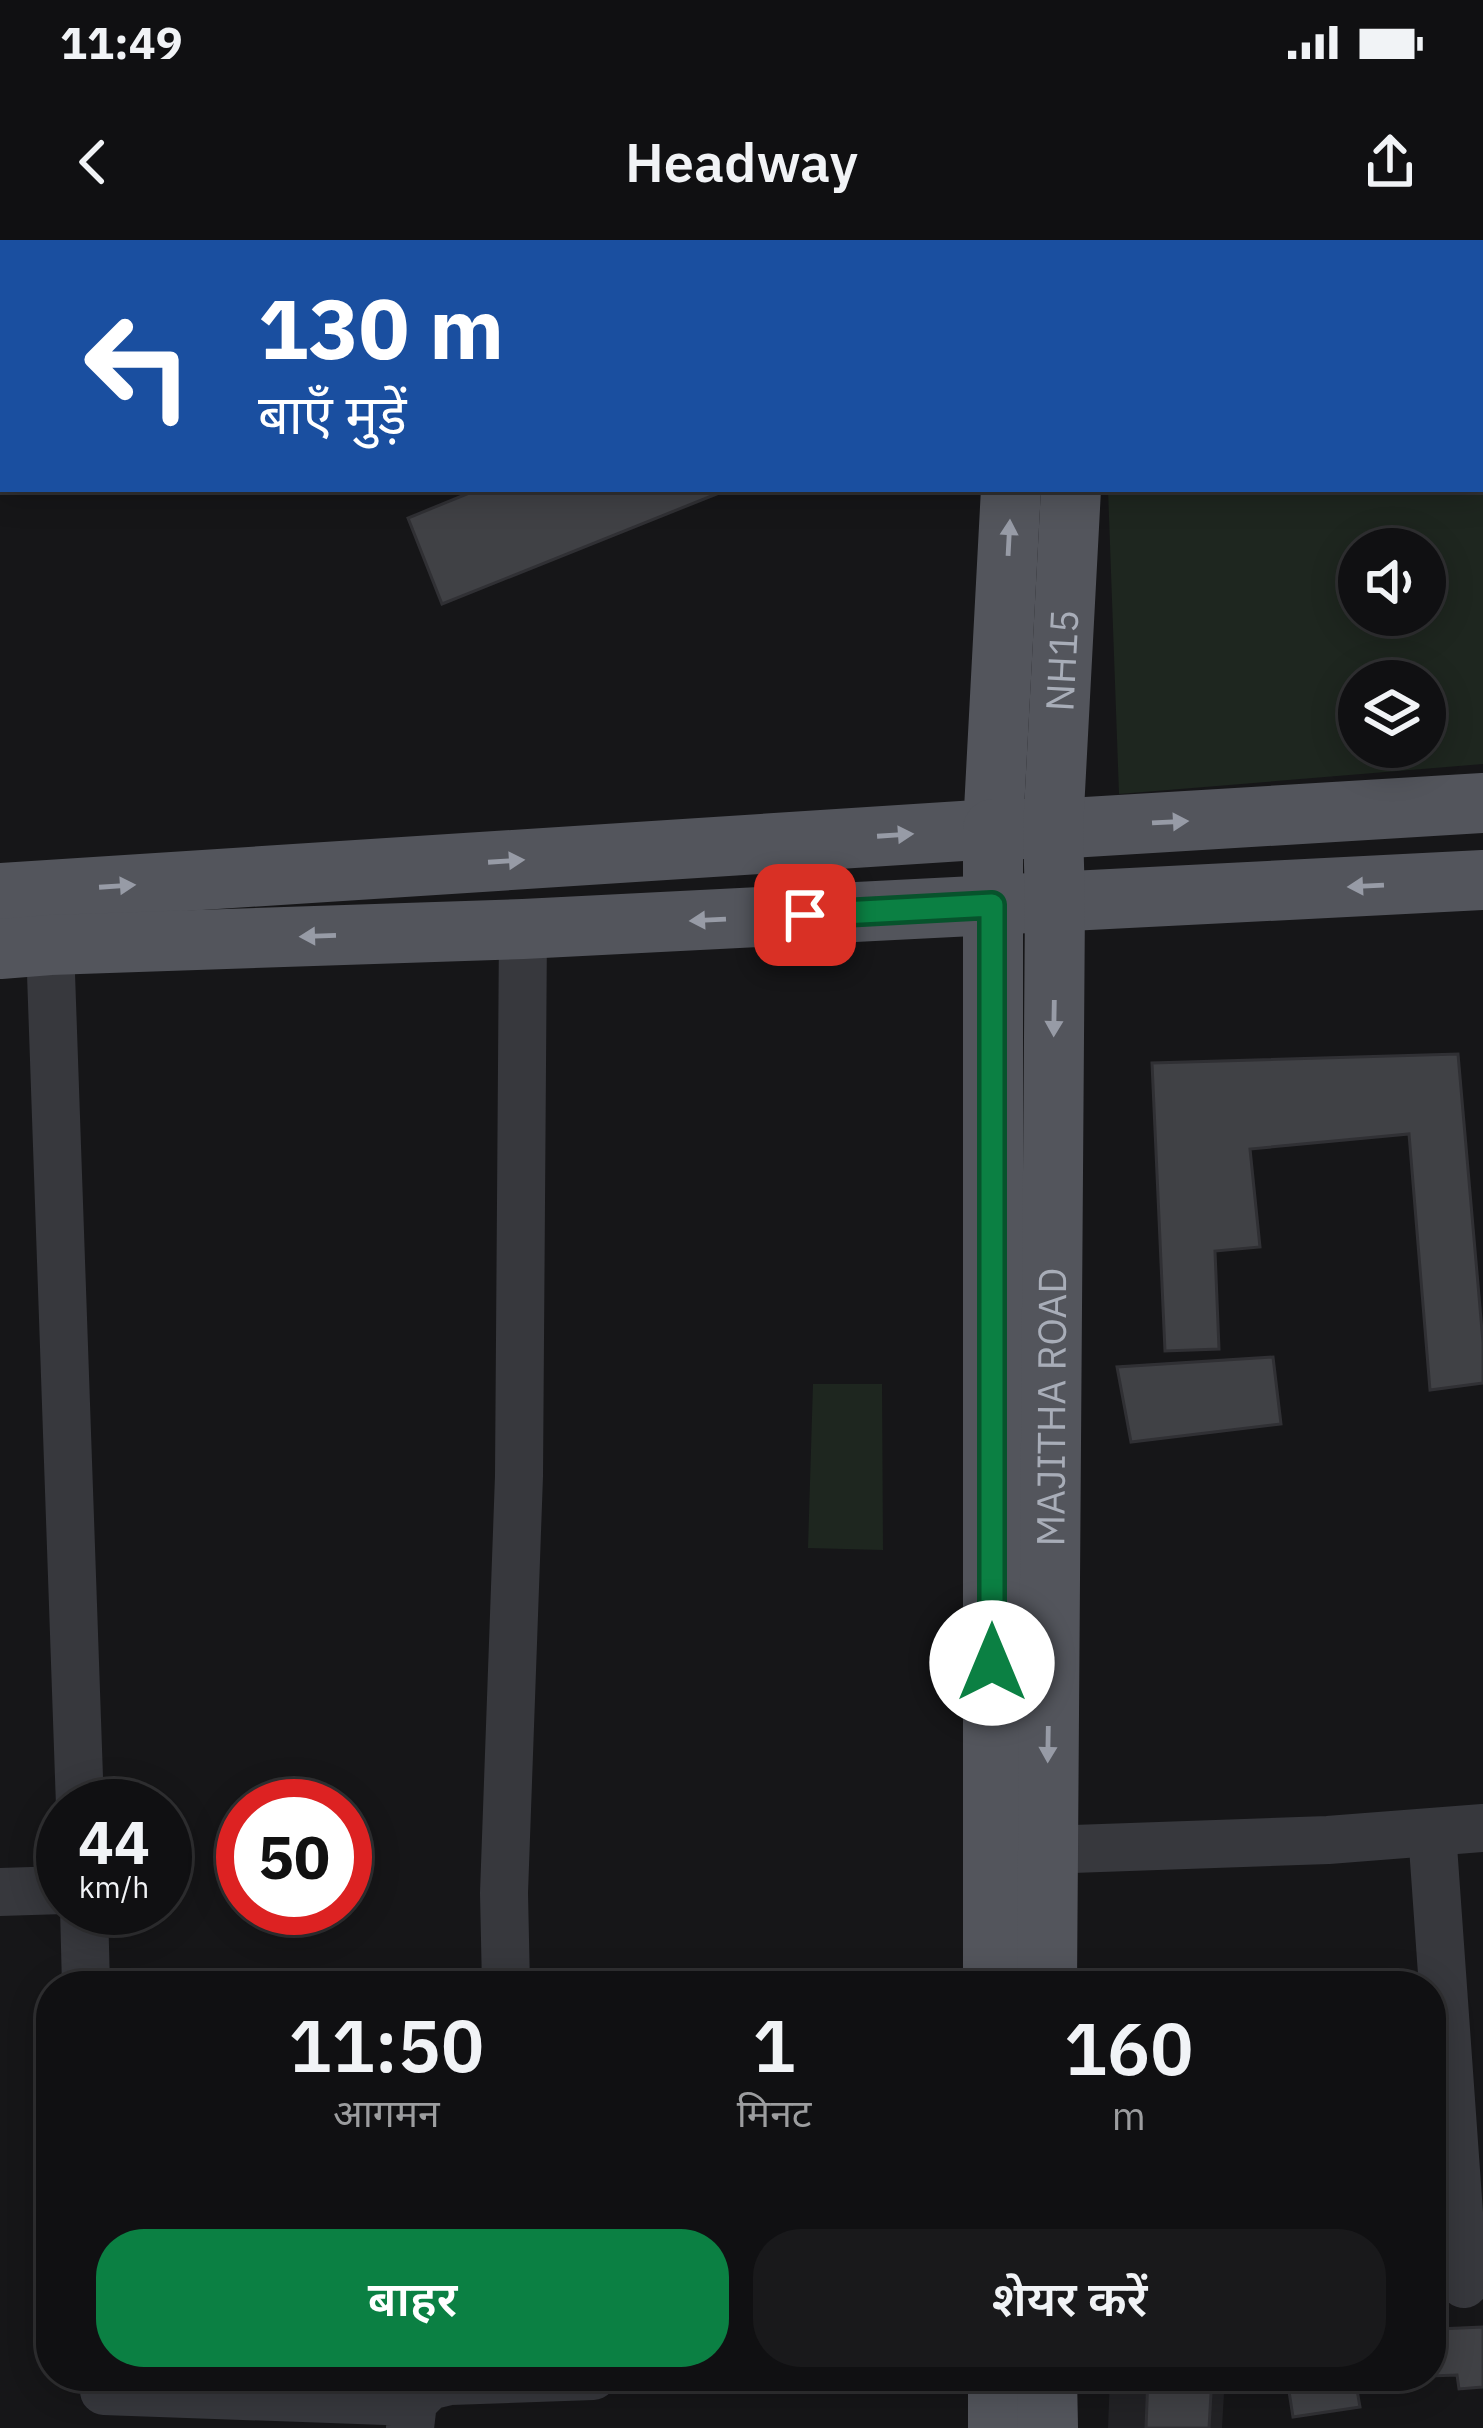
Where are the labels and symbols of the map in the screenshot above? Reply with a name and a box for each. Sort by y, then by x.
one-way arrow [1000,518,1019,556]
street label: NH15 [1033,608,1090,713]
one-way arrow [1152,812,1190,831]
one-way arrow [877,826,914,845]
one-way arrow [488,851,525,870]
pin [754,864,856,966]
one-way arrow [99,876,137,895]
one-way arrow [1346,877,1384,896]
one-way arrow [688,911,726,930]
one-way arrow [298,926,336,945]
one-way arrow [1044,1000,1064,1038]
street label: MAJITHA ROAD [1024,1267,1077,1547]
position arrow [929,1600,1055,1726]
one-way arrow [1038,1726,1057,1764]
speed limit sign: 50 [216,1779,372,1935]

